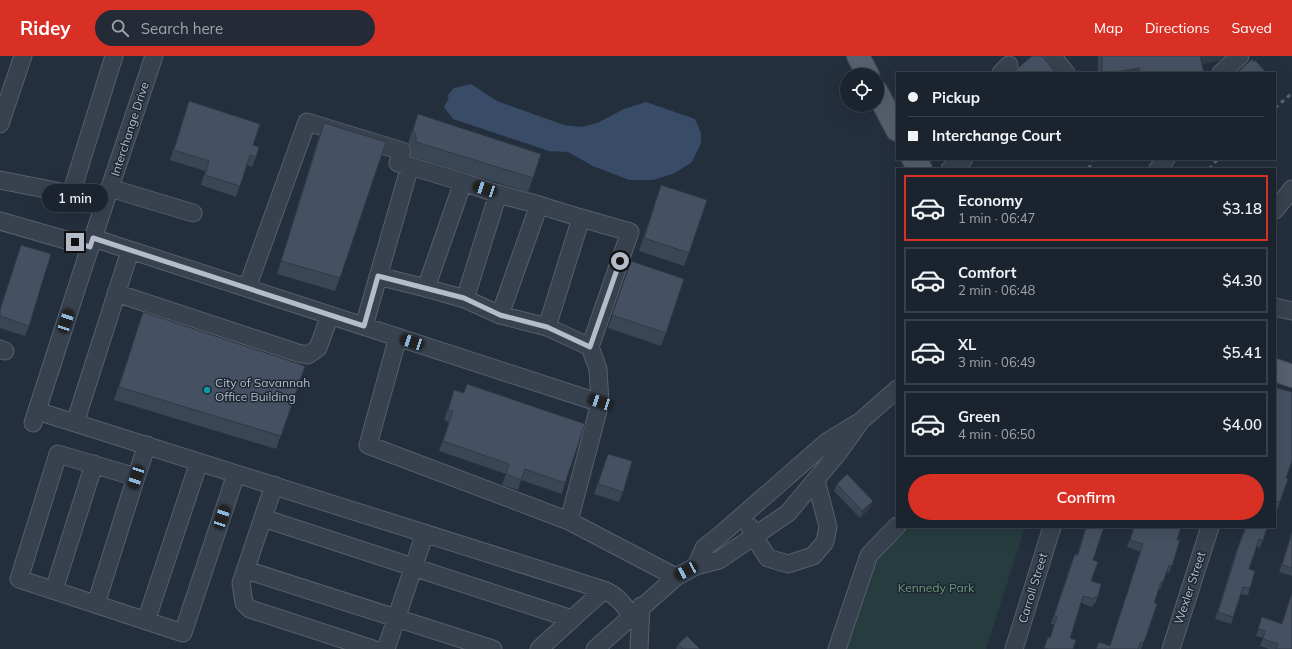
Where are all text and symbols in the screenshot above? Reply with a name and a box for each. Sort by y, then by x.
search box [95,10,375,46]
text: Ridey [20,16,71,40]
icon: search [109,17,131,39]
text: Search here [141,19,223,38]
text: Map [1094,19,1123,37]
text: Directions [1145,19,1210,37]
text: Saved [1232,19,1272,37]
map controls [840,68,884,112]
button: locate [840,68,884,112]
street label: Interchange Drive [107,80,152,178]
text: Pickup [932,88,980,107]
text: Interchange Court [932,126,1061,145]
car [472,179,498,199]
callout: 1 min [42,184,108,212]
text: 1 min [58,190,92,206]
icon: car [910,190,946,226]
text: Economy [958,191,1023,210]
text: $3.18 [1222,199,1262,218]
text: 1 min · 06:47 [958,210,1035,226]
route end [66,233,84,251]
route start [611,252,629,270]
icon: car [910,262,946,298]
text: Comfort [958,263,1016,282]
text: $4.30 [1222,271,1262,290]
text: 2 min · 06:48 [958,282,1035,298]
car [57,308,75,334]
car [399,333,425,351]
icon: car [910,334,946,370]
text: XL [958,335,976,354]
text: $5.41 [1222,343,1262,362]
text: 3 min · 06:49 [958,354,1035,370]
place label: City of Savannah Office Building [215,375,310,404]
marker: City of Savannah Office Building [202,385,212,395]
car [587,393,613,411]
icon: car [910,406,946,442]
text: Green [958,407,1000,426]
text: $4.00 [1222,415,1262,434]
text: 4 min · 06:50 [958,426,1035,442]
car [127,464,145,490]
button: Confirm [908,474,1264,520]
car [213,504,231,530]
street label: Wexler Street [1171,550,1208,626]
street label: Carroll Street [1015,551,1050,625]
car [673,560,699,582]
park label: Kennedy Park [898,580,975,595]

